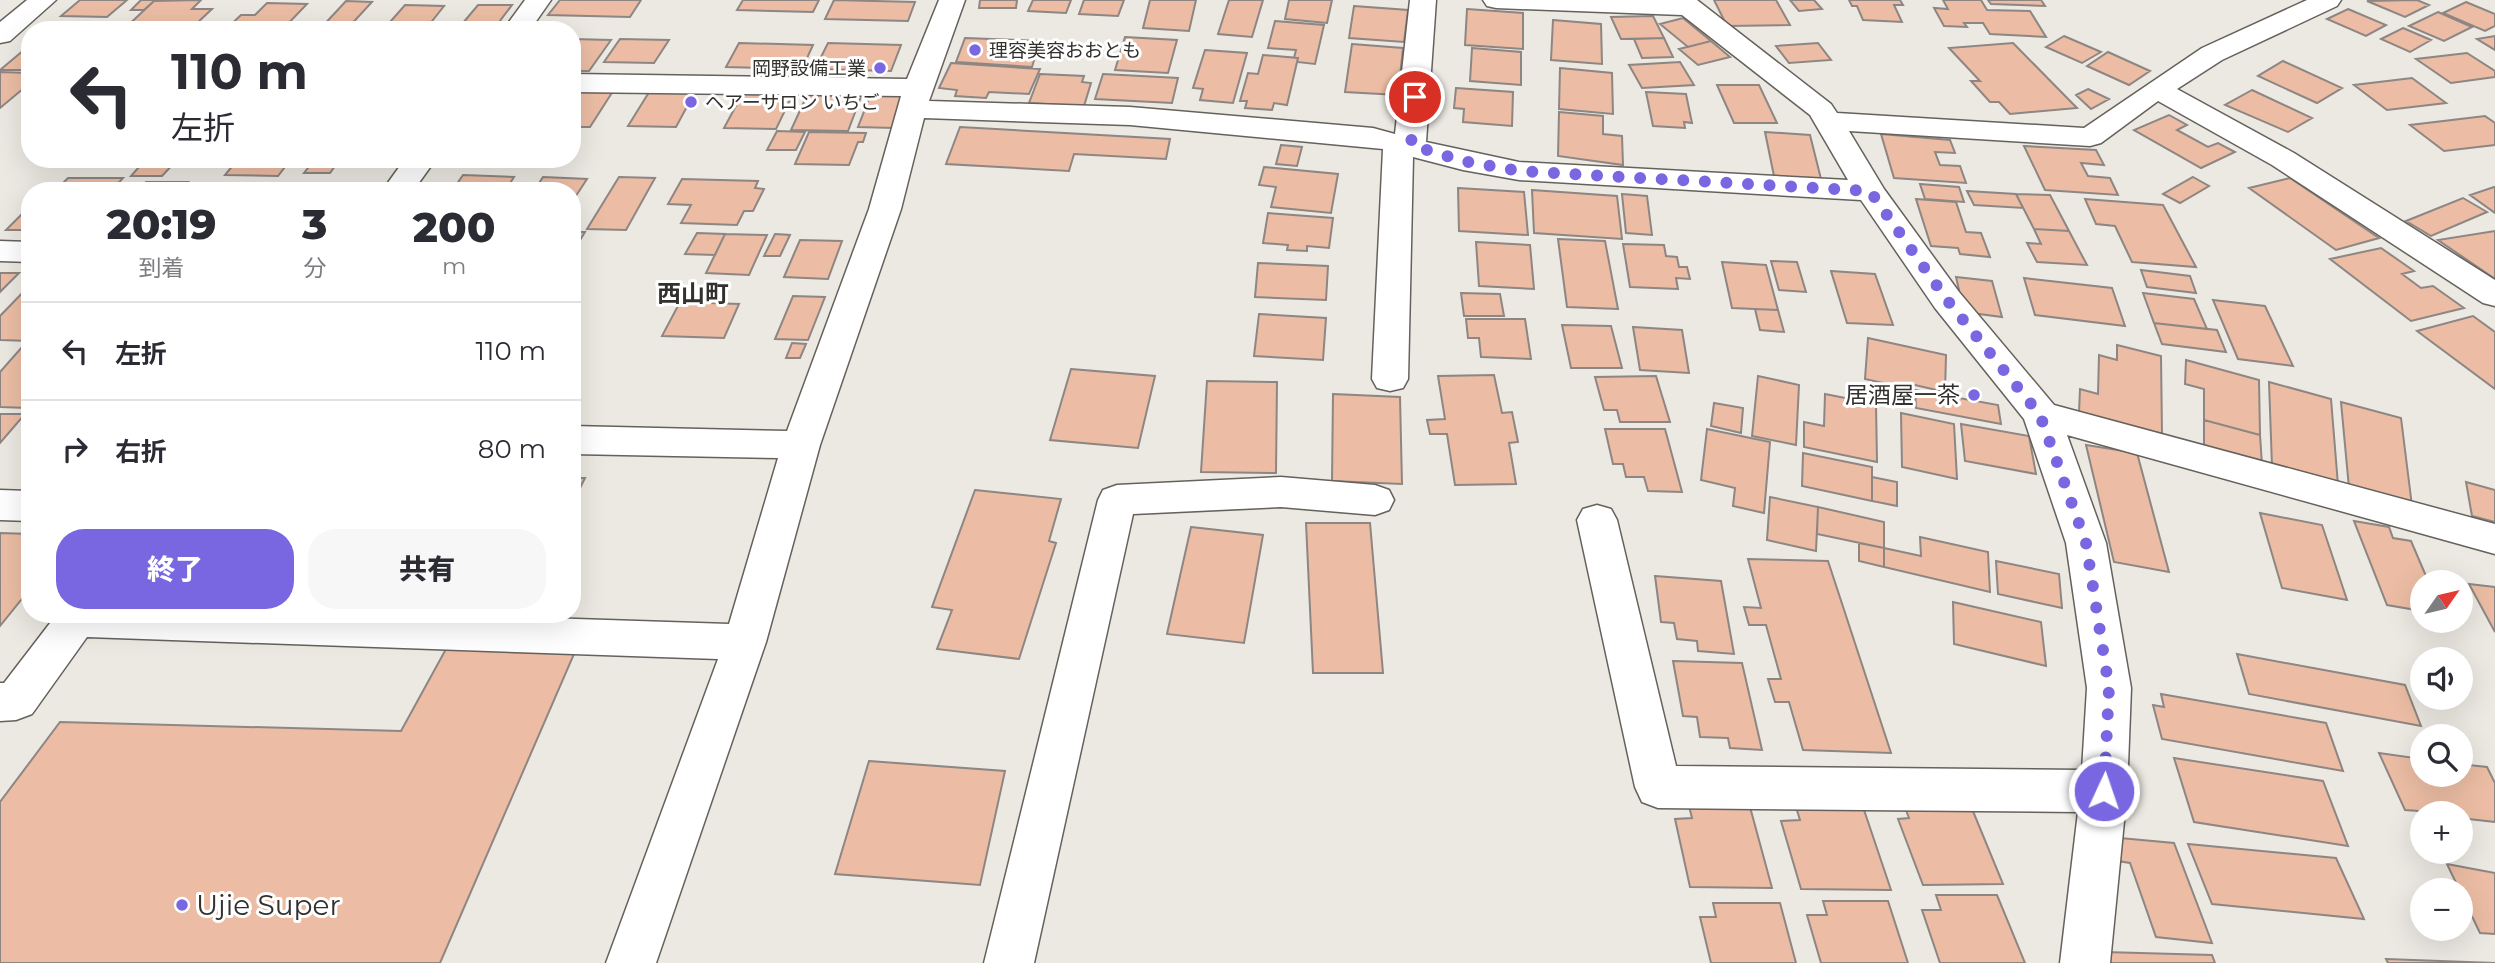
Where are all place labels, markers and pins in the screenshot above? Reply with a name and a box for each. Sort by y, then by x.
place label: 理容美容おおとも [989,39,1141,62]
marker: 理容美容おおとも [967,42,983,58]
place label: 岡野設備工業 [752,57,866,80]
marker: 岡野設備工業 [872,60,888,76]
pin [1385,67,1445,127]
place label: ヘアーサロン いちご [705,91,879,114]
marker: ヘアーサロン いちご [683,94,699,110]
place label: 居酒屋一茶 [1845,381,1960,409]
marker: 居酒屋一茶 [1966,387,1982,403]
place label: Ujie Super [196,888,341,922]
marker: Ujie Super [174,897,190,913]

